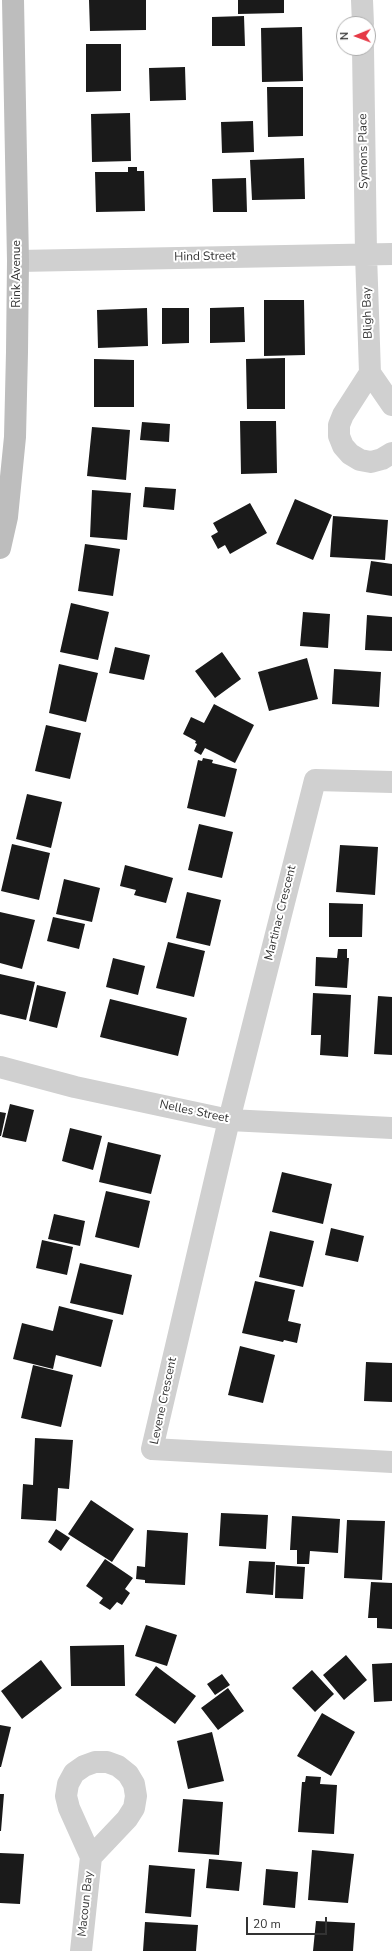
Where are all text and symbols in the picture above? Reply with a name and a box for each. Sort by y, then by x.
north arrow [336,16,376,56]
text: N [337,32,352,40]
street label: Symons Place [356,113,372,189]
street label: Rink Avenue [10,240,24,308]
street label: Hind Street [174,249,236,265]
street label: Bligh Bay [360,287,376,339]
street label: Martinac Crescent [262,864,300,962]
street label: Nelles Street [158,1098,230,1126]
street label: Levene Crescent [148,1356,180,1446]
street label: Macoun Bay [75,1870,97,1938]
scale bar [248,1909,329,1935]
text: 20 m [253,1916,281,1932]

